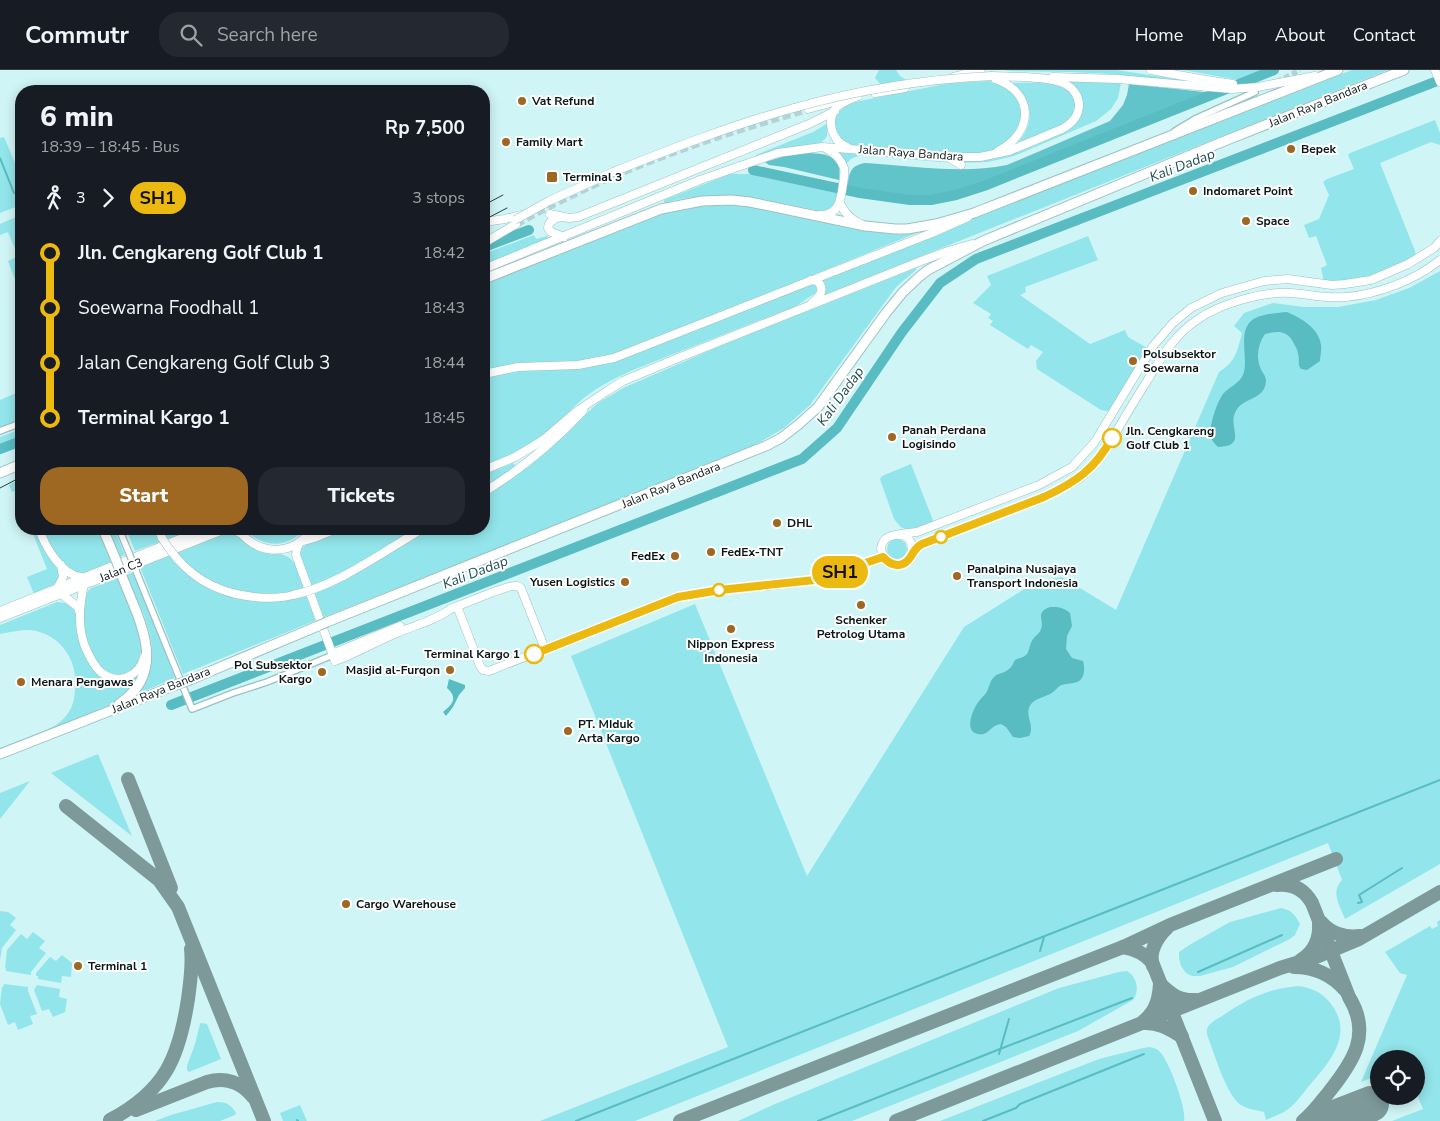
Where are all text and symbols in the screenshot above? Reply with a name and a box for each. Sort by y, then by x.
search box [159,12,509,57]
text: Commutr [25,19,129,51]
icon: search [177,21,205,49]
text: Search here [217,22,318,48]
text: Home [1135,23,1183,47]
text: Map [1211,23,1247,47]
text: About [1275,23,1325,47]
text: Contact [1353,23,1415,47]
street label: Jalan Raya Bandara [1265,77,1370,131]
place label: Vat Refund [531,93,594,109]
marker: Vat Refund [516,95,528,107]
text: 6 min [40,98,114,136]
text: Rp 7,500 [385,115,465,141]
place label: Family Mart [516,134,583,150]
text: 18:39 – 18:45 · Bus [40,136,180,158]
marker: Family Mart [500,136,512,148]
street label: Jalan Raya Bandara [857,141,964,165]
place label: Bepek [1301,141,1336,157]
marker: Bepek [1285,143,1297,155]
water label: Kali Dadap [1147,144,1218,187]
place label: Terminal 3 [563,169,622,185]
marker: Terminal 3 [545,170,559,184]
place label: Indomaret Point [1203,183,1293,199]
icon: walk [40,184,68,212]
icon: forward [94,184,122,212]
marker: Indomaret Point [1187,185,1199,197]
text: SH1 [140,186,176,210]
text: 3 [76,187,86,209]
text: 3 stops [412,187,465,209]
place label: Space [1256,213,1290,229]
marker: Space [1240,215,1252,227]
text: Jln. Cengkareng Golf Club 1 [78,240,323,266]
text: 18:42 [423,242,465,264]
text: Soewarna Foodhall 1 [78,295,259,321]
text: 18:43 [423,297,465,319]
place label: Polsubsektor Soewarna [1143,346,1216,376]
text: Jalan Cengkareng Golf Club 3 [78,350,330,376]
text: 18:44 [423,352,465,374]
marker: Polsubsektor Soewarna [1127,355,1139,367]
water label: Kali Dadap [813,363,868,430]
text: Terminal Kargo 1 [78,405,230,431]
text: 18:45 [423,407,465,429]
place label: Panah Perdana Logisindo [902,422,986,452]
place label: Jln. Cengkareng Golf Club 1 [1125,423,1214,453]
marker: Jln. Cengkareng Golf Club 1 [1102,428,1122,448]
marker: Panah Perdana Logisindo [886,431,898,443]
street label: Jalan Raya Bandara [618,458,723,512]
button: Start [40,467,248,525]
button: Tickets [258,467,465,525]
place label: DHL [787,515,812,531]
marker: DHL [771,517,783,529]
unlabelled marker [934,530,948,544]
place label: FedEx-TNT [721,544,784,560]
marker: FedEx-TNT [705,546,717,558]
place label: FedEx [631,548,665,564]
marker: FedEx [669,550,681,562]
water label: Kali Dadap [440,551,511,594]
street label: Jalan C3 [96,554,145,586]
line badge: SH1 [811,556,869,588]
text: SH1 [822,560,858,584]
place label: Panalpina Nusajaya Transport Indonesia [967,561,1078,591]
marker: Panalpina Nusajaya Transport Indonesia [951,570,963,582]
place label: Yusen Logistics [529,574,615,590]
marker: Yusen Logistics [619,576,631,588]
unlabelled marker [712,583,726,597]
marker: Schenker Petrolog Utama [855,599,867,611]
place label: Schenker Petrolog Utama [817,612,905,642]
marker: Nippon Express Indonesia [725,623,737,635]
place label: Nippon Express Indonesia [687,636,775,666]
marker: Terminal Kargo 1 [524,644,544,664]
place label: Terminal Kargo 1 [424,646,520,662]
place label: Pol Subsektor Kargo [234,657,312,687]
place label: Masjid al-Furqon [346,662,440,678]
street label: Jalan Raya Bandara [108,663,213,717]
marker: Masjid al-Furqon [444,664,456,676]
marker: Pol Subsektor Kargo [316,666,328,678]
place label: Menara Pengawas [31,674,133,690]
marker: Menara Pengawas [15,676,27,688]
place label: PT. MIduk Arta Kargo [578,716,640,746]
marker: PT. MIduk Arta Kargo [562,725,574,737]
place label: Cargo Warehouse [356,896,457,912]
marker: Cargo Warehouse [340,898,352,910]
place label: Terminal 1 [88,958,147,974]
marker: Terminal 1 [72,960,84,972]
map controls [1370,1050,1425,1105]
button: locate [1370,1050,1425,1105]

